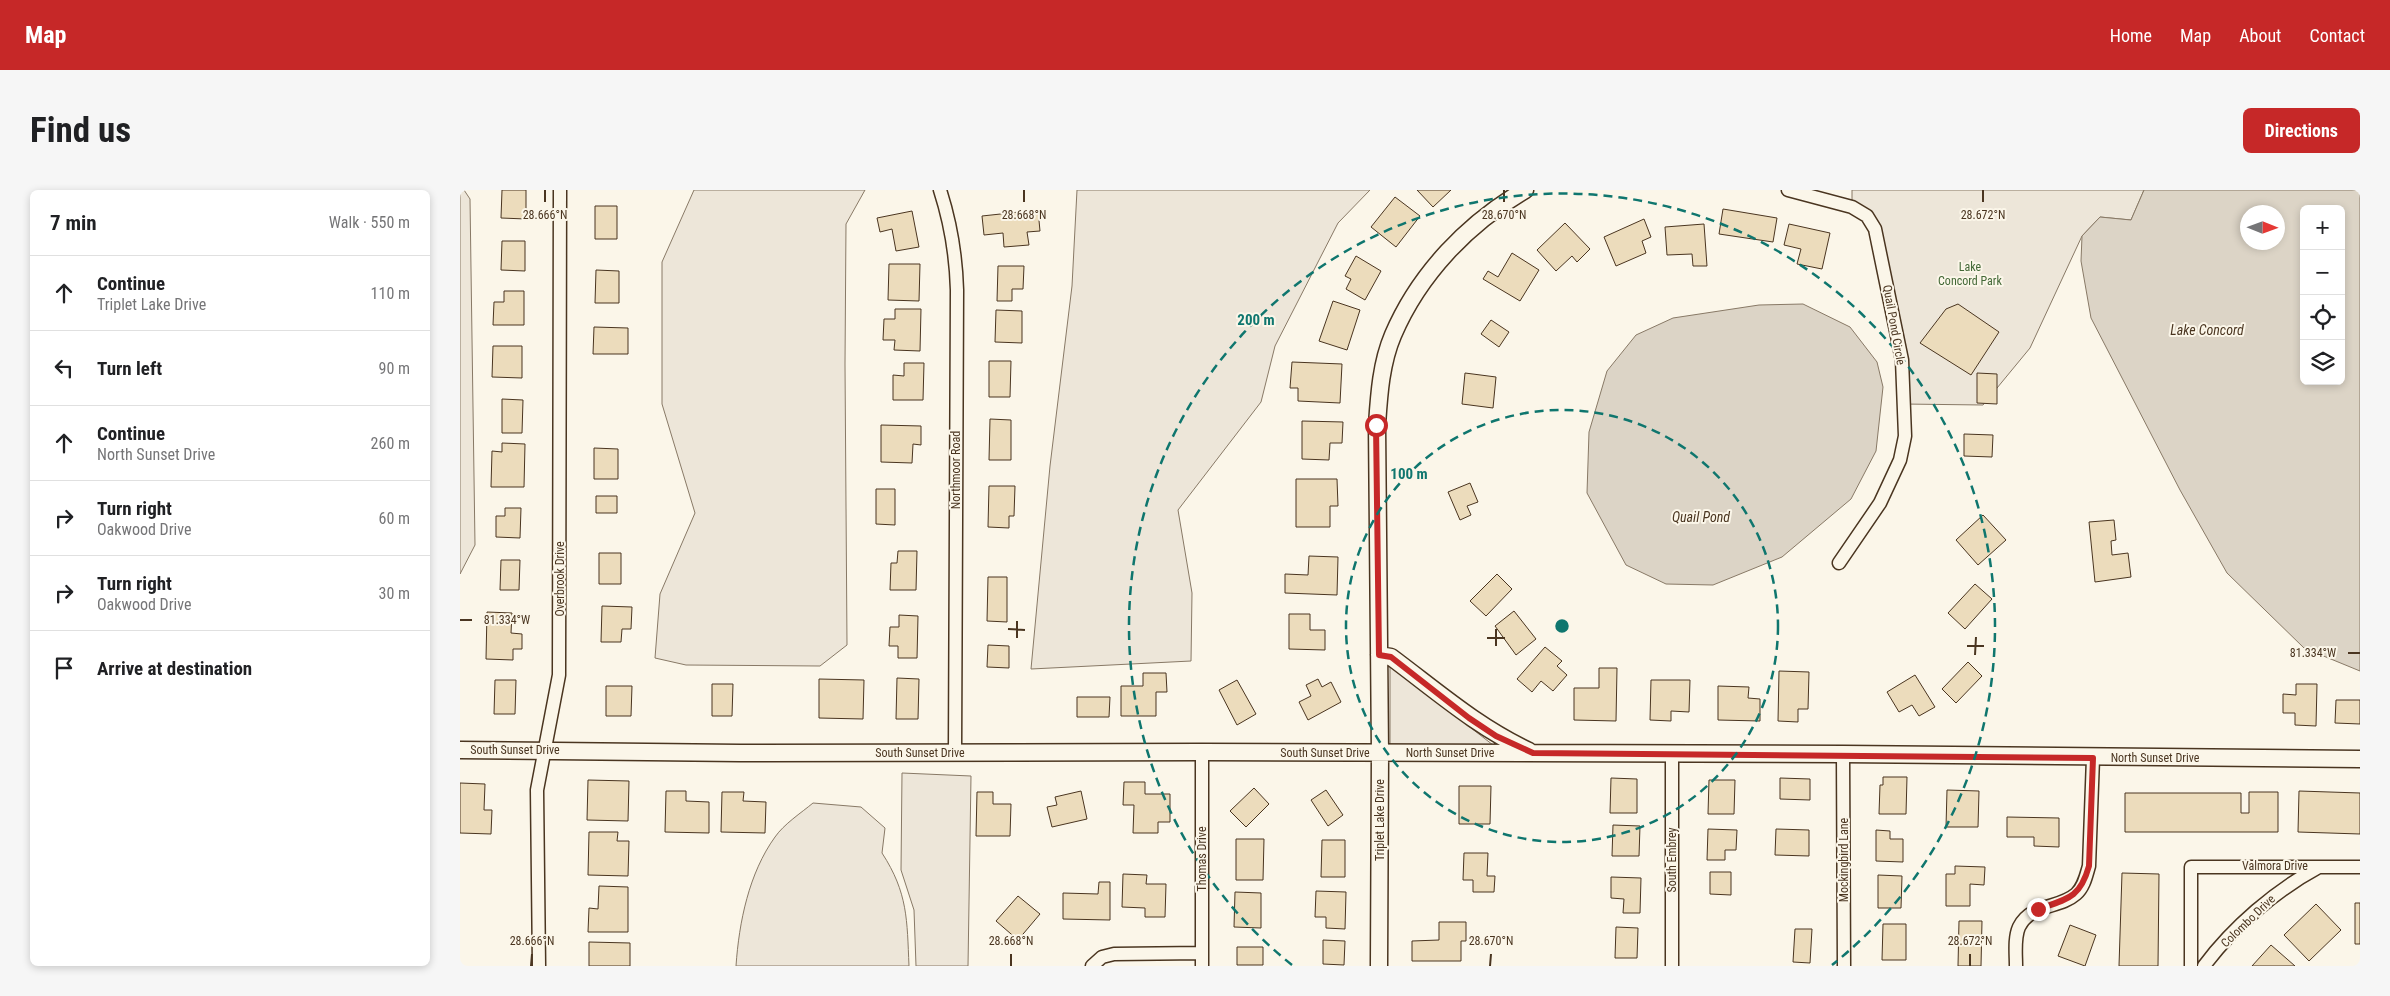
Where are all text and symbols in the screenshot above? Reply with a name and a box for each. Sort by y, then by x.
text: Map [25,21,66,49]
text: Home [2110,25,2152,46]
text: Map [2180,25,2211,46]
text: About [2239,25,2281,46]
text: Contact [2309,25,2365,46]
button: Directions [2243,108,2360,153]
text: Find us [30,110,131,151]
north arrow [2240,205,2285,250]
map controls [2300,205,2345,385]
button: + [2300,205,2345,250]
text: 28.666°N [523,208,567,222]
text: 28.668°N [1002,208,1046,222]
text: 28.670°N [1482,208,1526,222]
text: 28.672°N [1961,208,2005,222]
text: 7 min [50,211,97,235]
text: Walk · 550 m [329,213,410,232]
button: − [2300,250,2345,295]
park label: Lake Concord Park [1938,260,2003,288]
text: Continue [97,272,165,295]
icon: ahead [50,279,78,307]
text: 110 m [371,284,410,303]
street label: Quail Pond Circle [1880,284,1908,367]
text: Triplet Lake Drive [97,295,206,314]
button: locate [2300,295,2345,340]
text: 200 m [1237,311,1275,329]
water label: Lake Concord [2170,322,2244,338]
button: layers [2300,340,2345,385]
icon: left [50,354,78,382]
text: Turn left [97,357,162,380]
text: 90 m [378,359,410,378]
route start [1365,414,1388,437]
text: Continue [97,422,165,445]
icon: ahead [50,429,78,457]
street label: Northmoor Road [949,431,963,509]
text: 260 m [371,434,410,453]
text: North Sunset Drive [97,445,215,464]
text: 100 m [1390,465,1428,483]
text: Turn right [97,497,172,520]
icon: right [50,504,78,532]
text: 60 m [378,509,410,528]
water label: Quail Pond [1672,509,1730,525]
text: Oakwood Drive [97,520,191,539]
street label: Overbrook Drive [553,541,567,617]
text: Turn right [97,572,172,595]
icon: right [50,579,78,607]
text: 30 m [378,584,410,603]
text: Oakwood Drive [97,595,191,614]
text: 81.334°W [484,613,530,627]
centre of rings [1553,617,1571,635]
text: 81.334°W [2290,646,2336,660]
icon: arrive [50,654,78,682]
text: Arrive at destination [97,657,252,680]
street label: South Sunset Drive [470,743,560,757]
street label: South Sunset Drive [875,746,965,760]
street label: South Sunset Drive [1280,746,1370,760]
street label: North Sunset Drive [1406,746,1495,760]
street label: North Sunset Drive [2111,751,2200,765]
street label: Triplet Lake Drive [1373,779,1387,861]
street label: Mockingbird Lane [1837,817,1851,902]
street label: Thomas Drive [1195,826,1209,892]
street label: South Embrey [1665,827,1679,893]
street label: Valmora Drive [2242,859,2308,873]
street label: Colombo Drive [2218,892,2278,950]
route end [2027,898,2050,921]
text: 28.666°N [510,934,554,948]
text: 28.668°N [989,934,1033,948]
text: 28.670°N [1469,934,1513,948]
text: 28.672°N [1948,934,1992,948]

